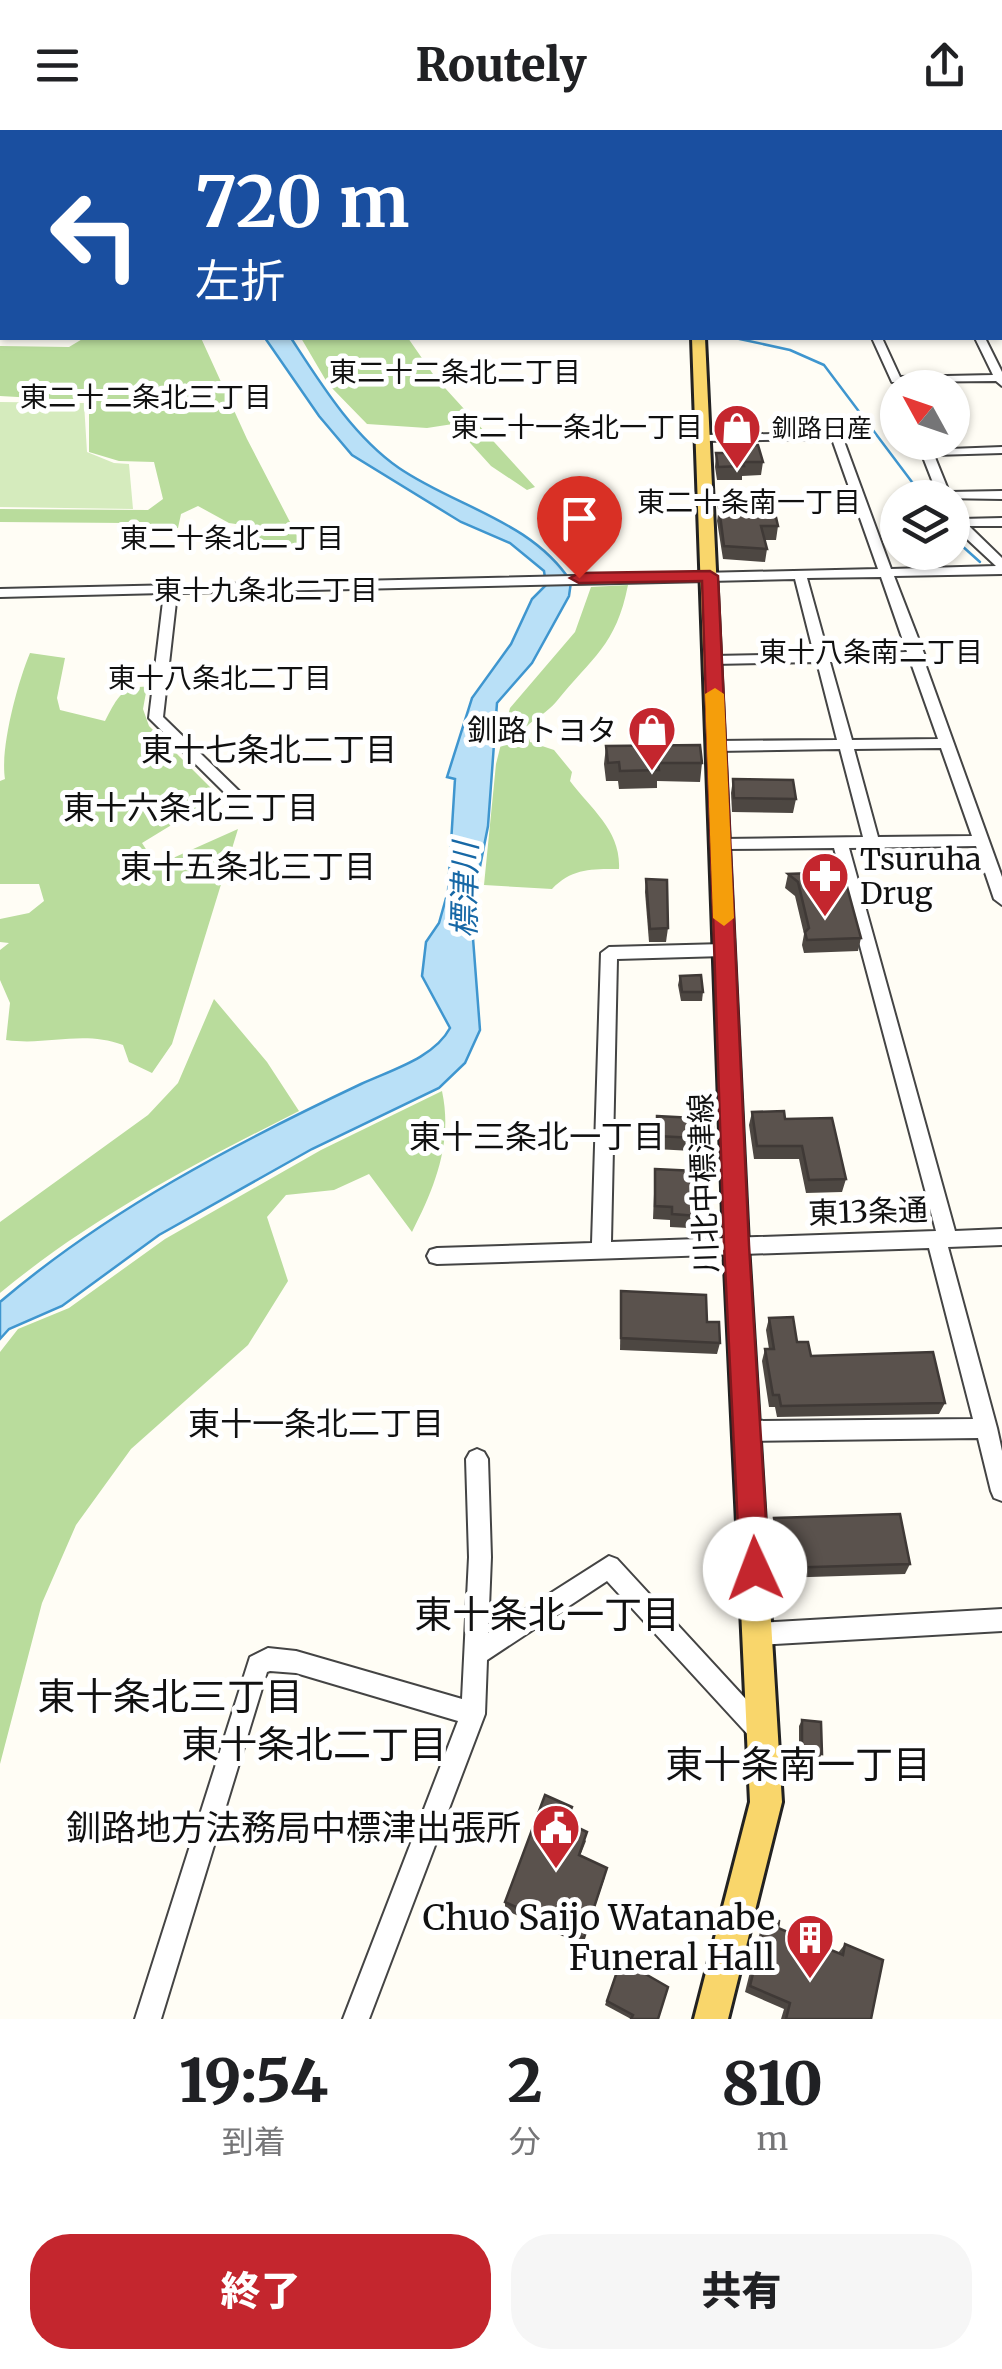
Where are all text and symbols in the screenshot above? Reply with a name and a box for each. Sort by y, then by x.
text: Routely [415,37,587,93]
icon: menu [30,38,85,93]
icon: share [917,38,972,93]
text: 720 m [195,158,409,246]
icon: left [30,170,160,300]
text: 左折 [195,253,285,309]
district label: 東二十二条北二丁目 [329,354,581,390]
north arrow [880,370,970,460]
map controls [880,370,970,570]
district label: 東二十二条北三丁目 [20,379,272,415]
shop icon: 釧路日産 [711,402,763,470]
district label: 東二十一条北一丁目 [451,409,703,445]
place label: 釧路日産 [772,412,872,444]
pin [537,476,622,579]
button: layers [880,480,970,570]
district label: 東二十条南一丁目 [637,484,861,520]
icon: arrive [552,491,607,546]
district label: 東二十条北二丁目 [120,520,344,556]
district label: 東十九条北二丁目 [154,572,378,608]
district label: 東十八条南二丁目 [759,634,983,670]
district label: 東十八条北二丁目 [108,660,332,696]
shop icon: 釧路トヨタ [626,704,678,772]
place label: 釧路トヨタ [467,711,617,749]
district label: 東十七条北二丁目 [141,730,397,770]
district label: 東十六条北三丁目 [63,788,319,828]
water label: 標津川 [444,839,486,938]
place label: Tsuruha Drug [860,840,981,912]
district label: 東十五条北三丁目 [120,847,376,887]
pharmacy icon: Tsuruha Drug [799,850,851,918]
street label: 川北中標津線 [681,1092,725,1274]
district label: 東十三条北一丁目 [409,1117,665,1157]
street label: 東13条通 [807,1190,929,1232]
district label: 東十一条北二丁目 [188,1404,444,1444]
position arrow [703,1517,807,1621]
district label: 東十条北一丁目 [414,1591,680,1638]
district label: 東十条北三丁目 [37,1673,303,1720]
district label: 東十条北二丁目 [181,1721,447,1768]
district label: 東十条南一丁目 [665,1741,931,1788]
public building icon: 釧路地方法務局中標津出張所 [530,1802,582,1870]
place label: 釧路地方法務局中標津出張所 [66,1806,521,1850]
place label: Chuo Saijo Watanabe Funeral Hall [423,1896,775,1980]
building icon: Chuo Saijo Watanabe Funeral Hall [784,1912,836,1980]
text: 19:54 [179,2043,328,2118]
text: 2 [507,2043,543,2118]
text: 810 [722,2046,823,2121]
text: m [756,2119,788,2159]
text: 到着 [222,2122,286,2162]
text: 分 [509,2122,541,2162]
button: 終了 [30,2234,491,2349]
button: 共有 [511,2234,972,2349]

